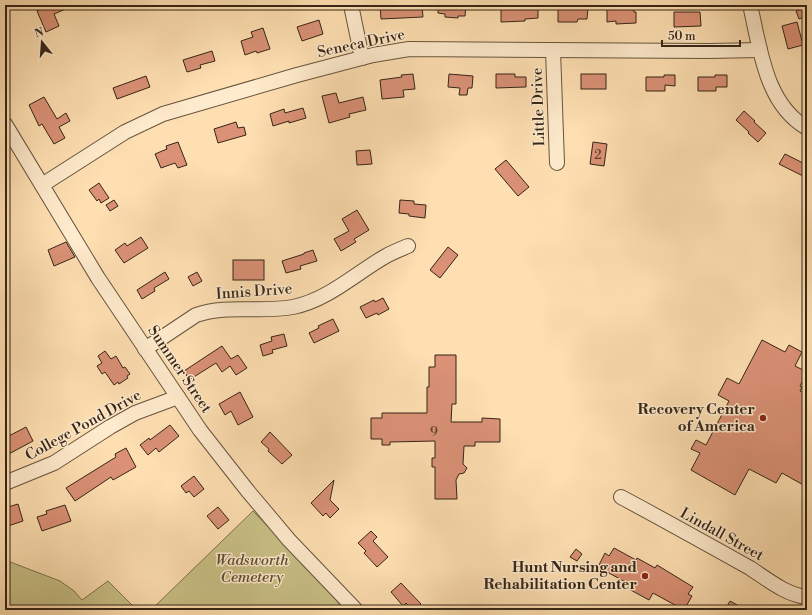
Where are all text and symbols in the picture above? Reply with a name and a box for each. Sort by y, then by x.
north arrow [22,22,62,62]
scale bar [662,22,740,48]
text: N [33,25,46,41]
street label: Seneca Drive [316,25,407,62]
text: 50 m [668,29,696,44]
street label: Little Drive [528,67,549,147]
house number: 2 [594,147,602,163]
street label: Innis Drive [215,279,293,304]
street label: Summer Street [143,322,216,417]
street label: College Pond Drive [22,386,145,465]
place label: Recovery Center of America [638,400,756,436]
marker: Recovery Center of America [758,413,768,423]
house number: 9 [430,424,438,440]
street label: Lindall Street [677,504,767,566]
park label: Wadsworth Cemetery [216,551,289,587]
place label: Hunt Nursing and Rehabilitation Center [483,558,638,594]
marker: Hunt Nursing and Rehabilitation Center [640,571,650,581]

